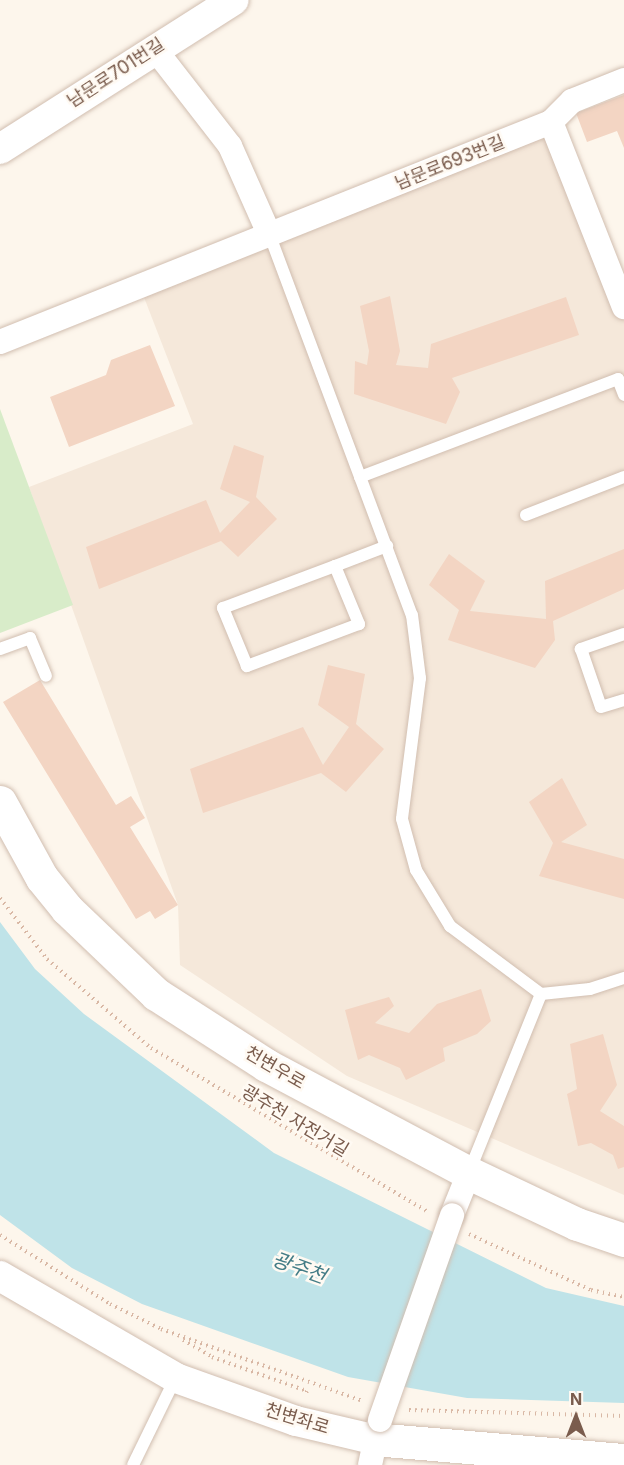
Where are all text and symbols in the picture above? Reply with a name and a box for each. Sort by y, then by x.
street label: 남문로701번길 [63,34,169,112]
street label: 남문로693번길 [392,131,508,195]
street label: 천변우로 [241,1042,309,1094]
street label: 광주천 자전거길 [238,1081,352,1161]
water label: 광주천 [269,1247,329,1289]
north arrow [546,1387,606,1447]
text: N [570,1389,582,1409]
street label: 천변좌로 [262,1399,332,1439]

